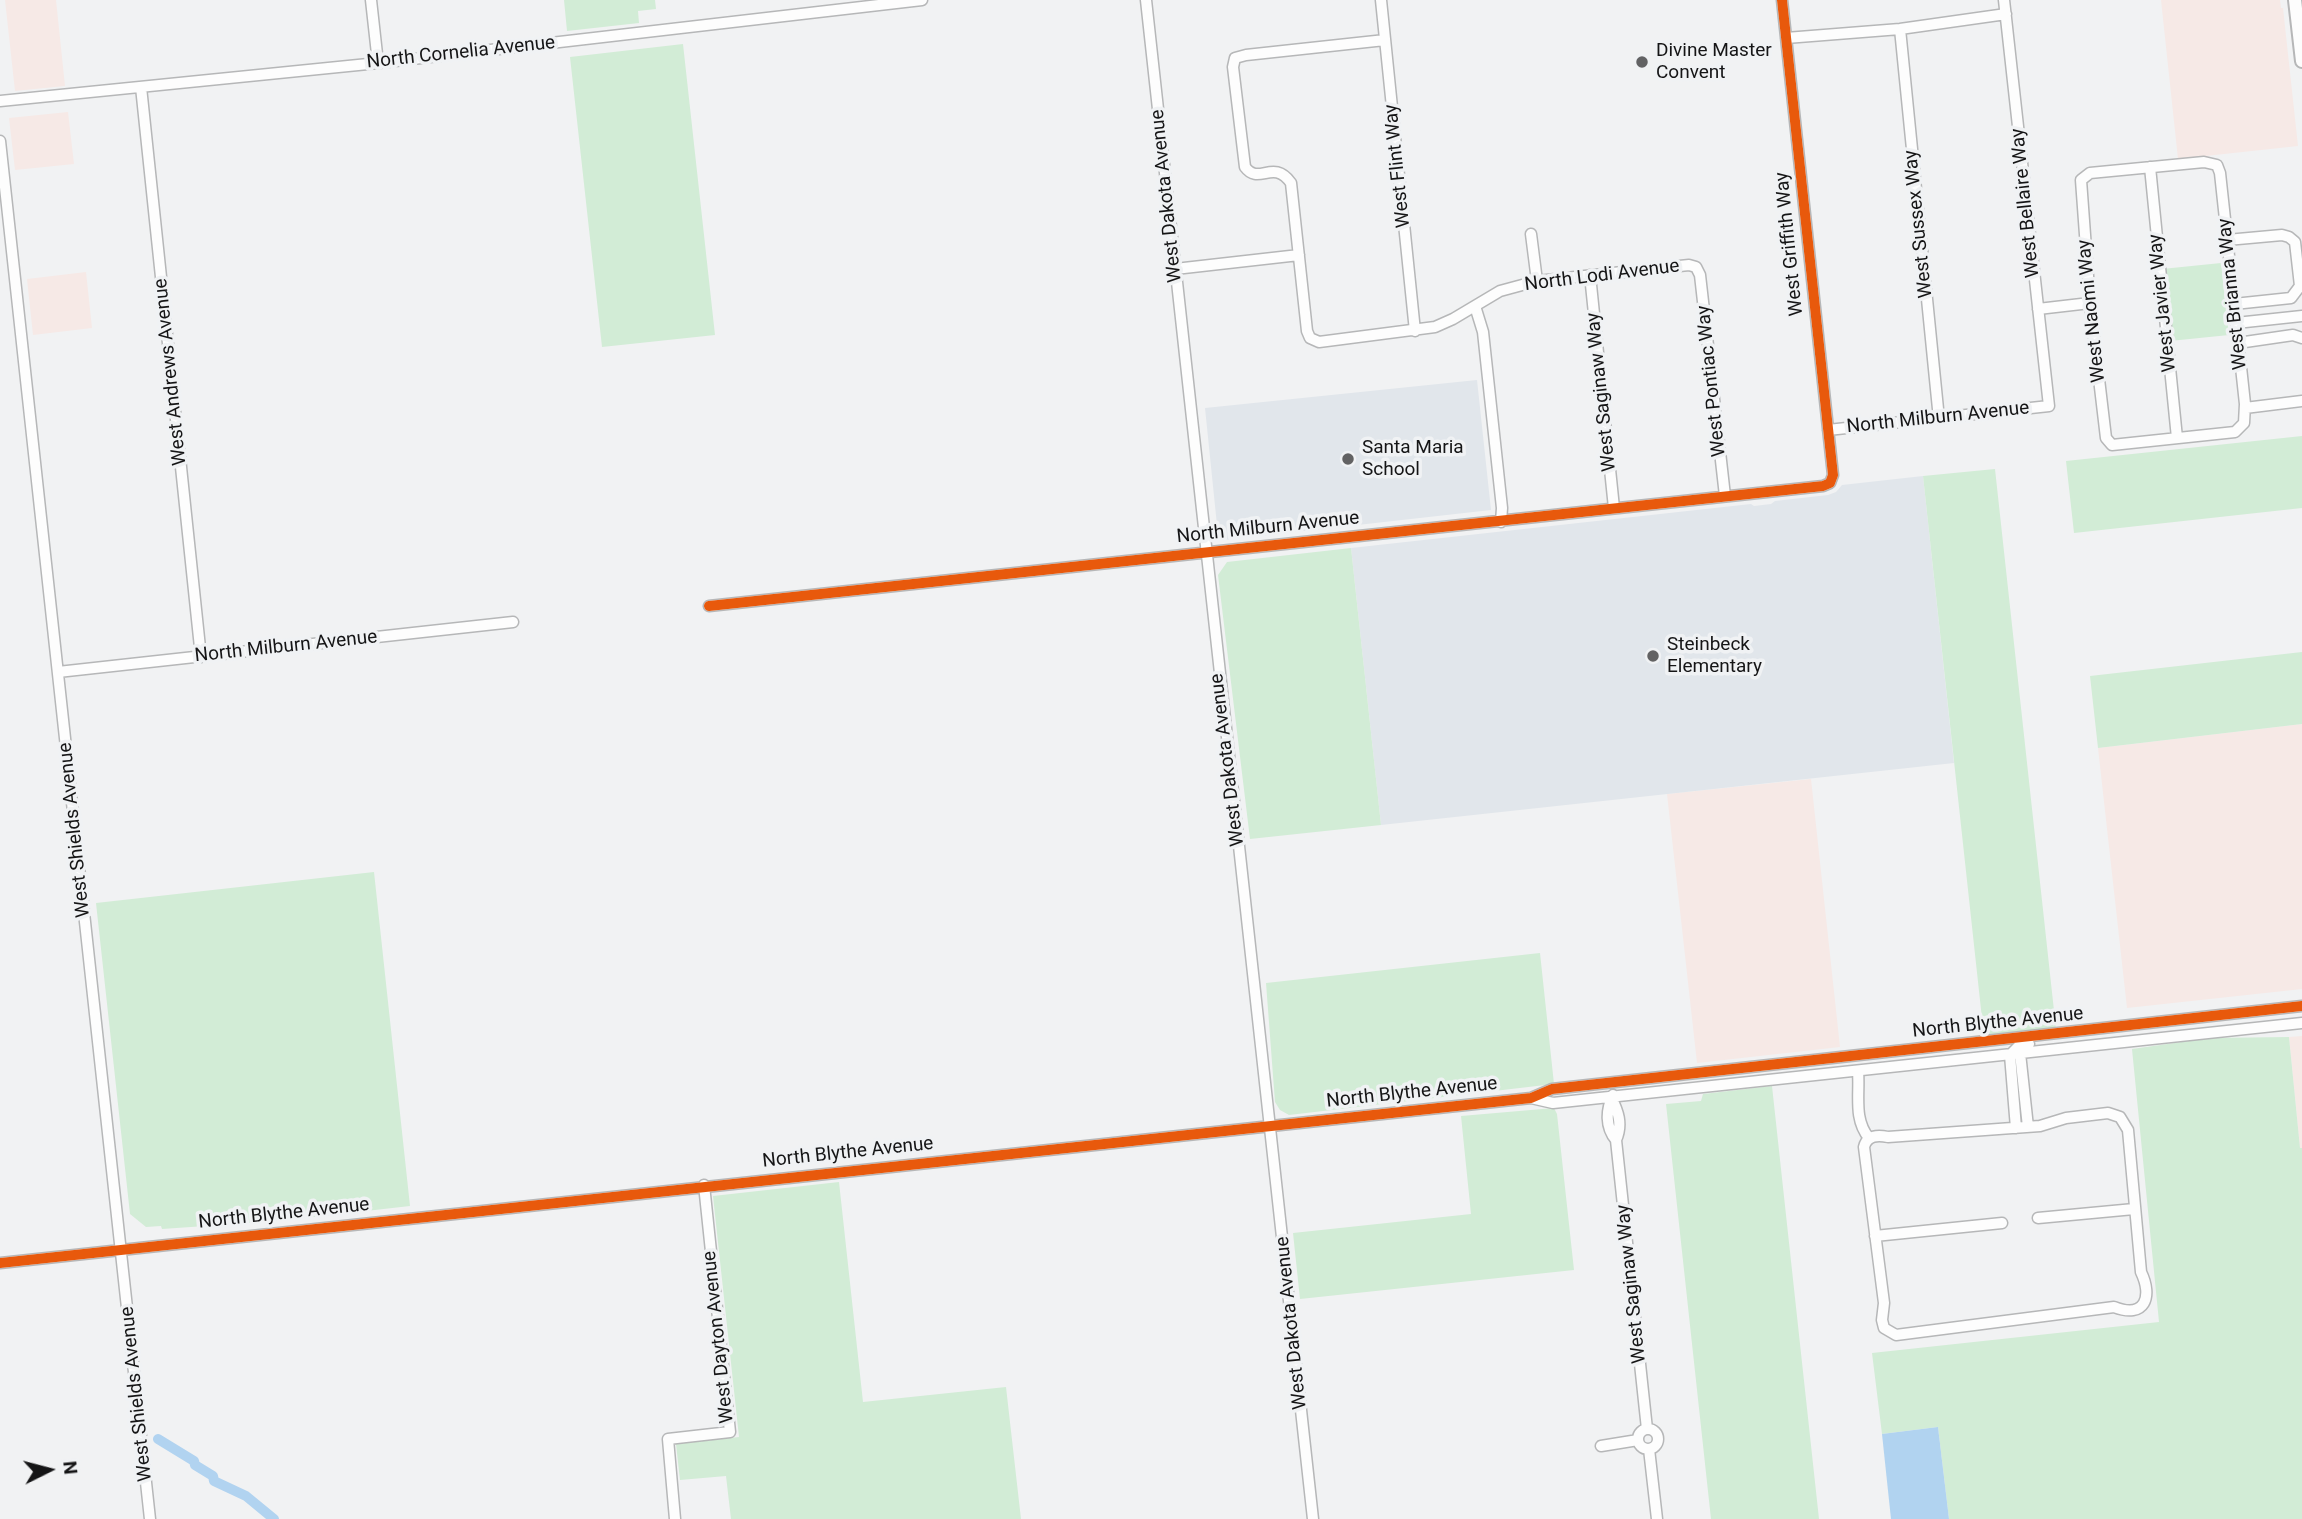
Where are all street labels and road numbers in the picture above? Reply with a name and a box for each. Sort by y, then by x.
street label: North Cornelia Avenue [366,32,556,74]
street label: West Flint Way [1380,103,1416,229]
street label: West Dakota Avenue [1147,108,1187,284]
street label: West Bellaire Way [2007,127,2045,279]
street label: West Sussex Way [1900,149,1938,299]
street label: West Griffith Way [1771,171,1809,317]
street label: West Brianna Way [2214,217,2252,371]
street label: West Javier Way [2144,233,2182,373]
street label: West Naomi Way [2073,238,2111,384]
street label: North Lodi Avenue [1523,255,1681,297]
street label: West Andrews Avenue [150,277,192,467]
street label: West Pontiac Way [1693,304,1731,458]
street label: West Saginaw Way [1582,311,1622,473]
street label: North Milburn Avenue [1846,397,2030,439]
street label: North Milburn Avenue [1176,507,1360,549]
street label: North Milburn Avenue [194,626,378,668]
street label: West Dakota Avenue [1206,672,1250,848]
street label: West Shields Avenue [54,741,96,919]
street label: North Blythe Avenue [1911,1003,2085,1043]
street label: North Blythe Avenue [1325,1073,1499,1113]
street label: North Blythe Avenue [761,1133,935,1173]
street label: North Blythe Avenue [197,1194,371,1234]
street label: West Saginaw Way [1612,1203,1652,1365]
street label: West Dakota Avenue [1272,1235,1312,1411]
street label: West Dayton Avenue [699,1250,739,1424]
street label: West Shields Avenue [116,1305,158,1483]

